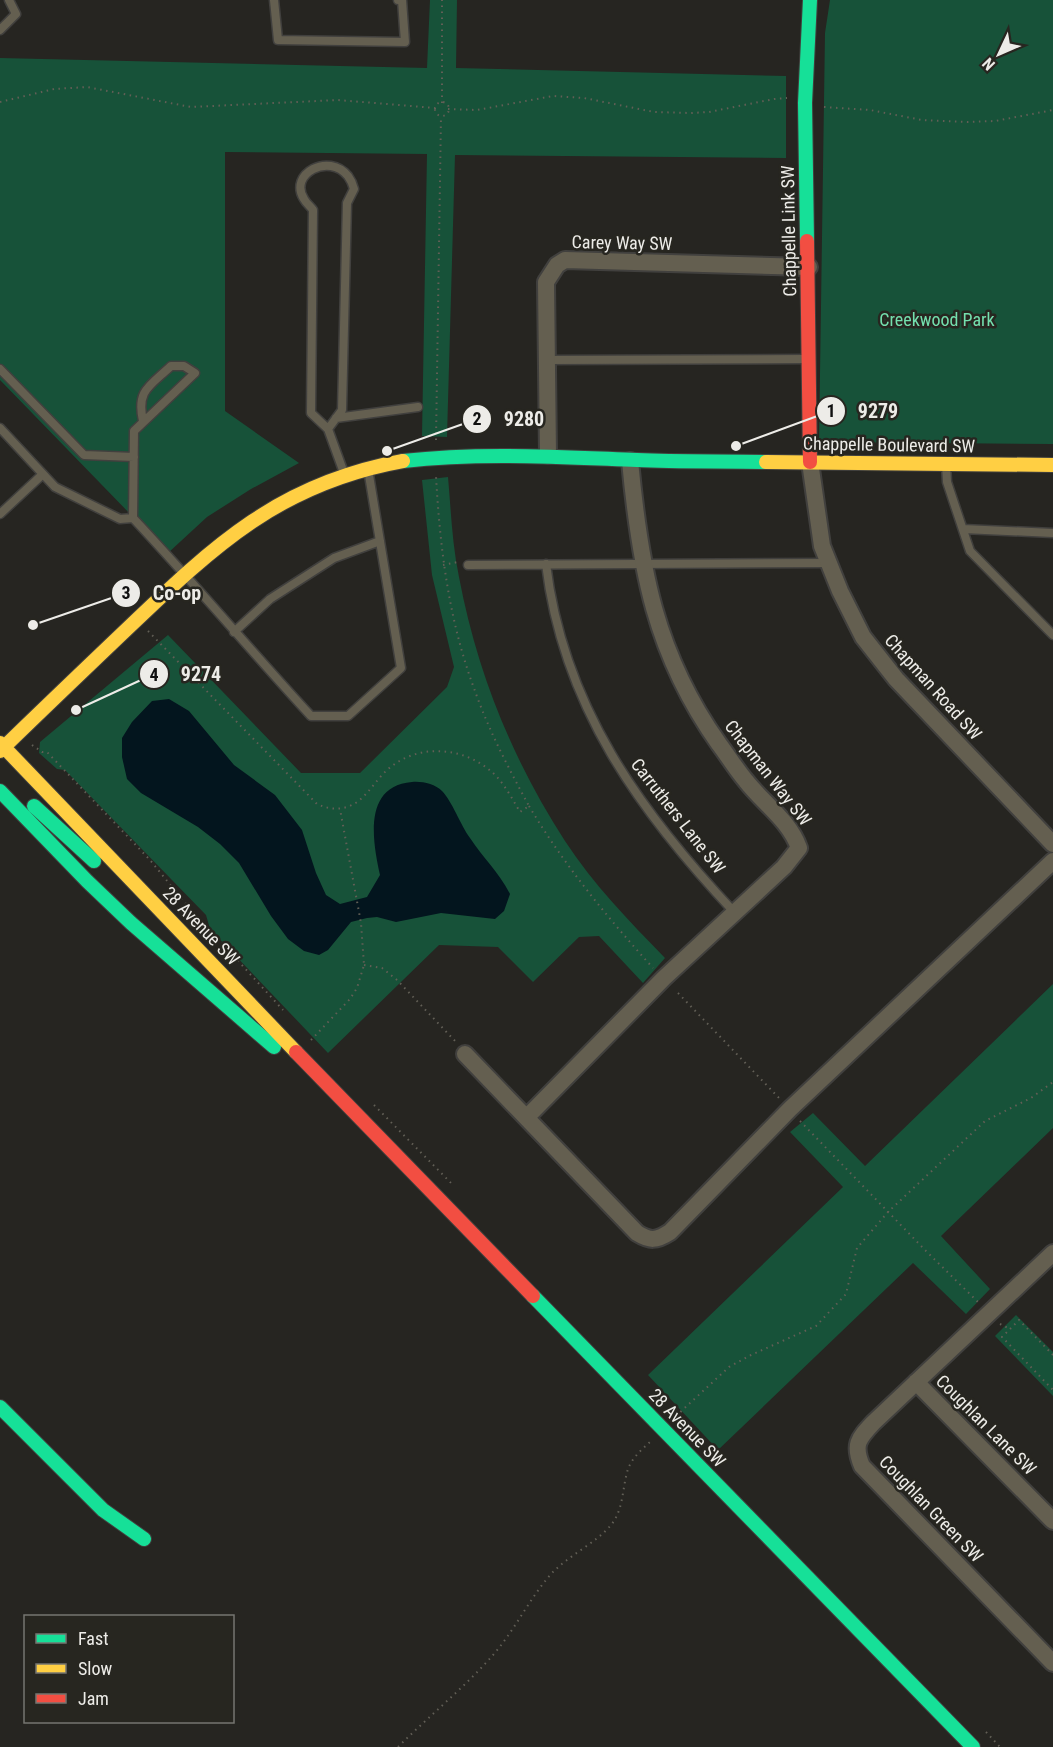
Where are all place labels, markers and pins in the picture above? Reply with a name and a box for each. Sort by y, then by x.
callout: 9279 [816,392,911,430]
callout: 9280 [462,400,556,438]
callout: Co-op [111,574,213,612]
callout: 9274 [139,655,233,693]

